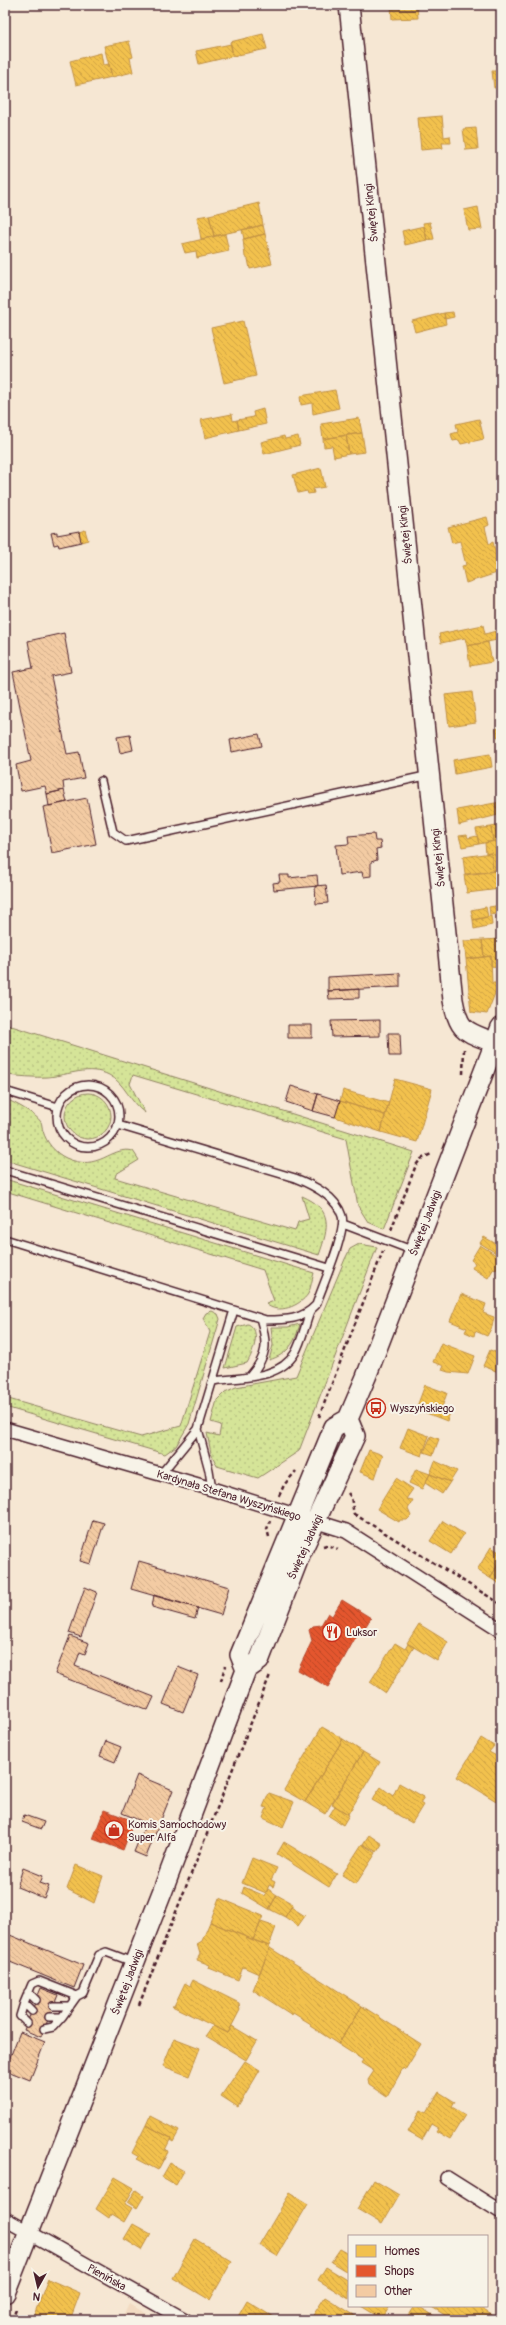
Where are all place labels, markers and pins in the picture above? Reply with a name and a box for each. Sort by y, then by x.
bus stop icon: Wyszyńskiego [365,1397,387,1419]
place label: Wyszyńskiego [390,1402,454,1415]
restaurant icon: Luksor [321,1621,343,1643]
place label: Luksor [346,1626,377,1639]
place label: Komis Samochodowy Super Alfa [128,1818,226,1844]
shop icon: Komis Samochodowy Super Alfa [103,1819,125,1841]

